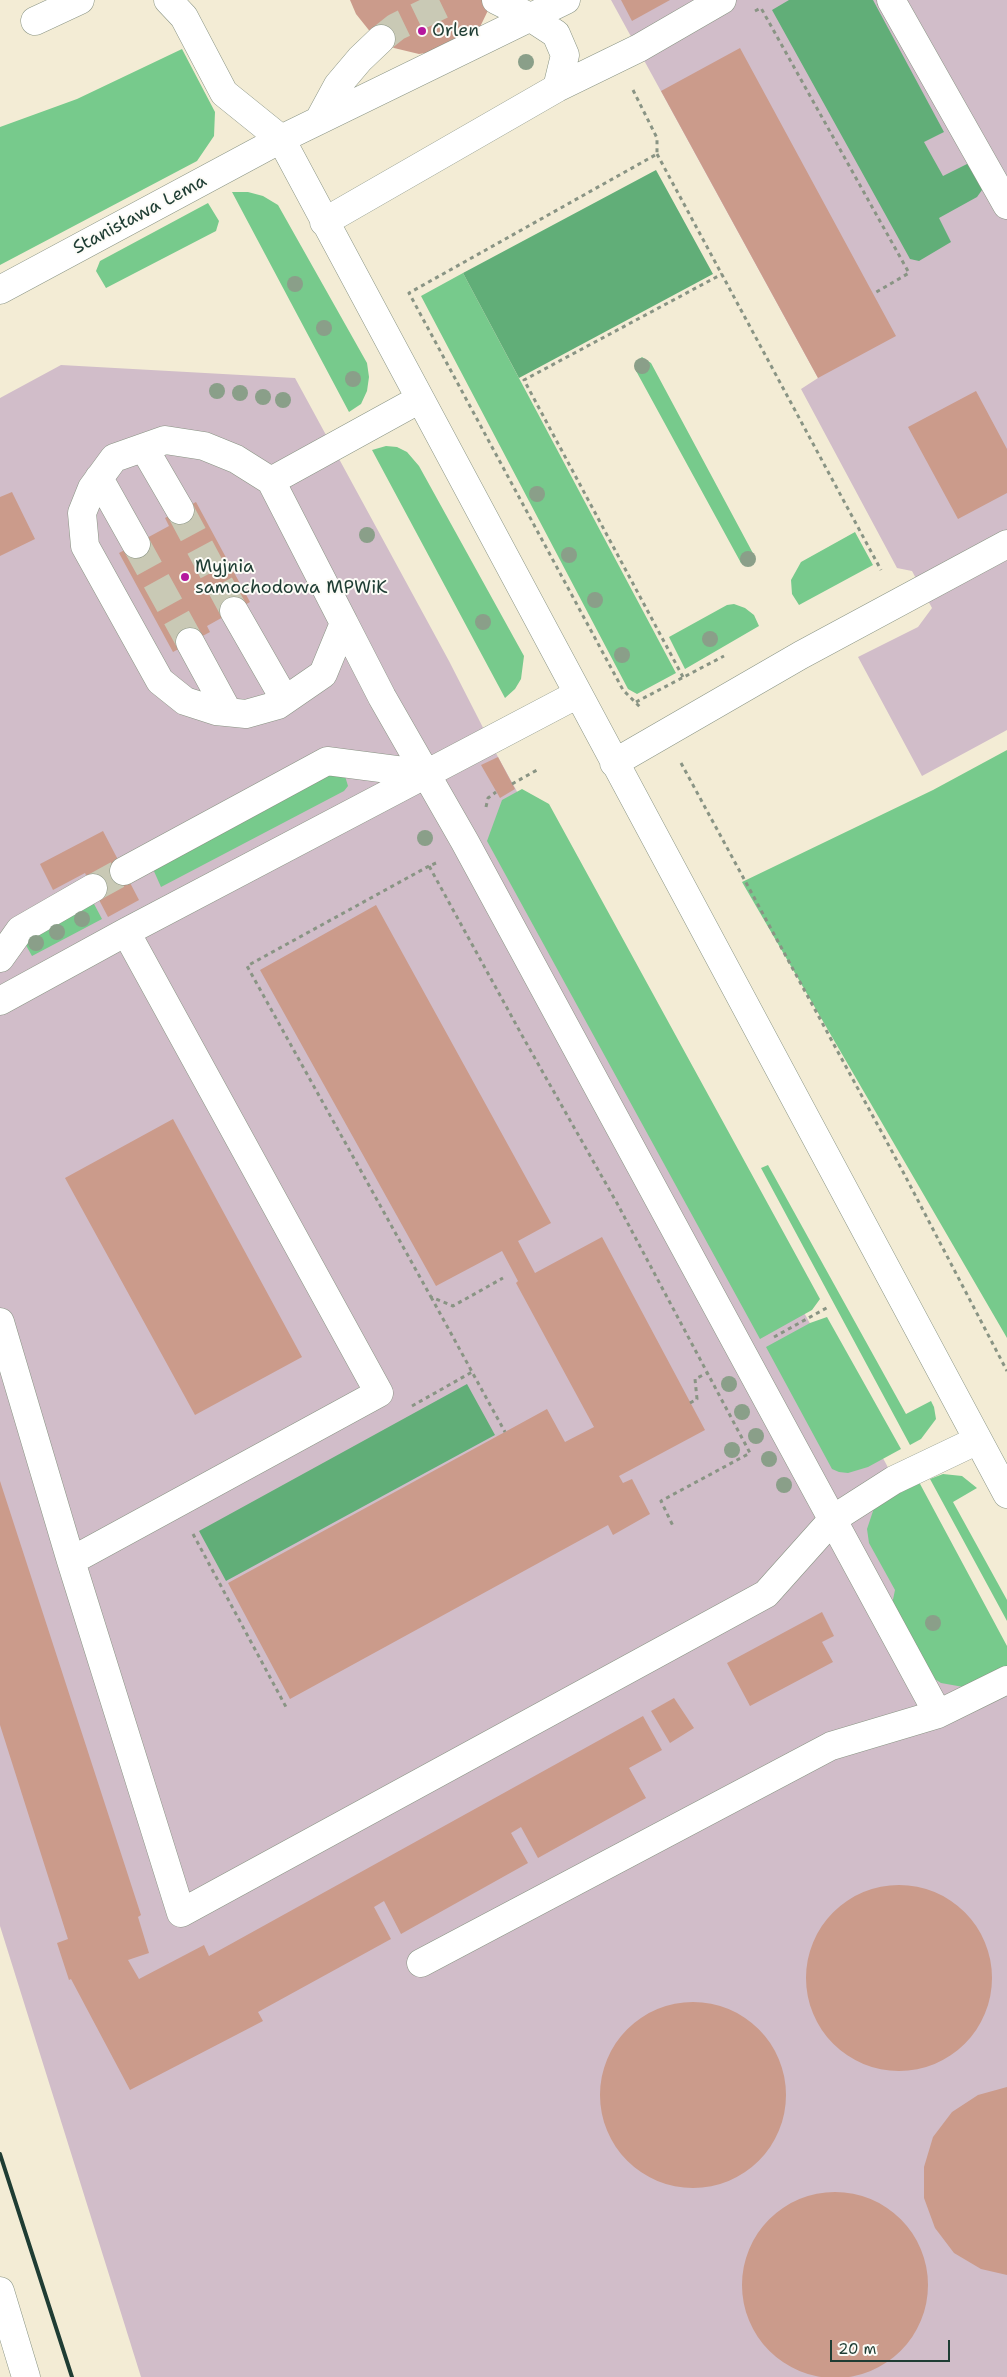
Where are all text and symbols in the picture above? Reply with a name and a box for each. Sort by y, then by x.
place label: Orlen [432,20,479,42]
marker: Orlen [416,25,428,37]
street label: Stanisława Lema [69,171,211,259]
place label: Myjnia samochodowa MPWiK [195,556,388,598]
marker: Myjnia samochodowa MPWiK [179,571,191,583]
scale bar [832,2330,952,2362]
text: 20 m [838,2339,877,2359]

